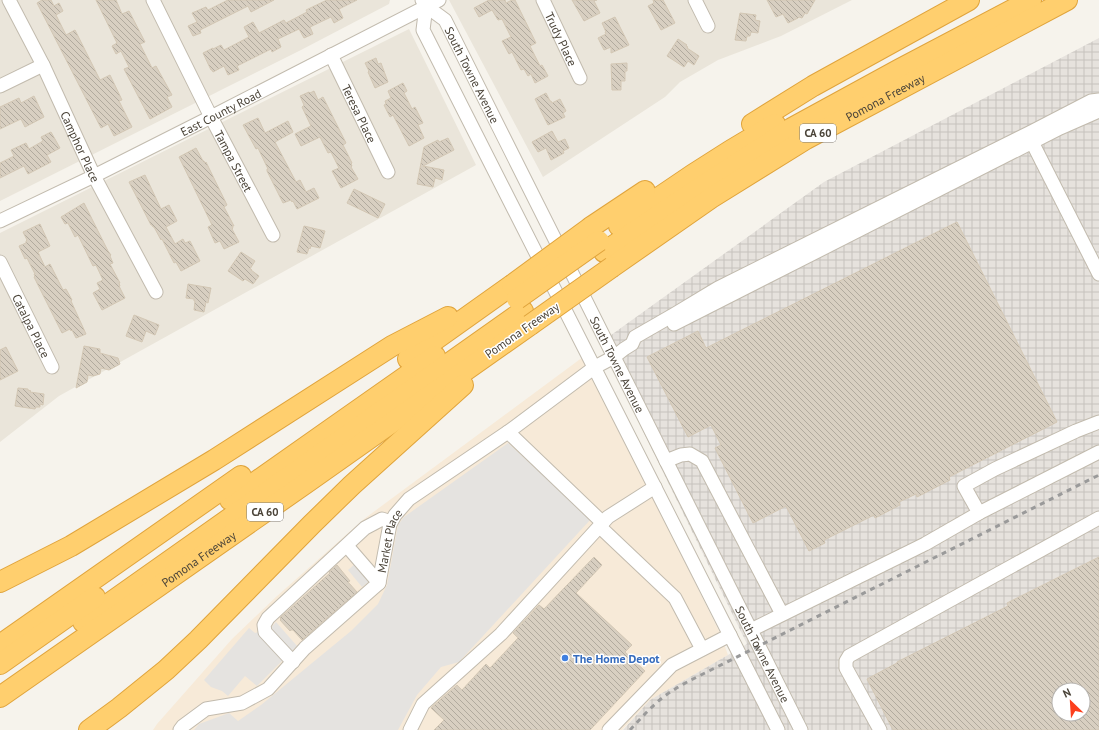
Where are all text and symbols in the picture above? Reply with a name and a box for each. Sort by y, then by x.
street label: Trudy Place [542,9,581,68]
street label: South Towne Avenue [442,24,503,125]
street label: Pomona Freeway [843,70,927,124]
street label: Teresa Place [339,82,380,145]
street label: East County Road [178,85,263,139]
street label: Camphor Place [58,109,103,185]
road number: CA 60 [800,124,836,142]
street label: Tampa Street [212,127,256,194]
street label: Catalpa Place [9,291,54,360]
street label: Pomona Freeway [482,299,562,361]
street label: South Towne Avenue [587,314,648,415]
road number: CA 60 [247,503,283,521]
street label: Market Place [374,505,405,574]
street label: Pomona Freeway [158,527,239,590]
street label: South Towne Avenue [732,603,793,705]
place label: The Home Depot [573,651,660,666]
marker: The Home Depot [560,653,570,663]
north arrow [1051,682,1091,722]
text: N [1061,685,1073,701]

